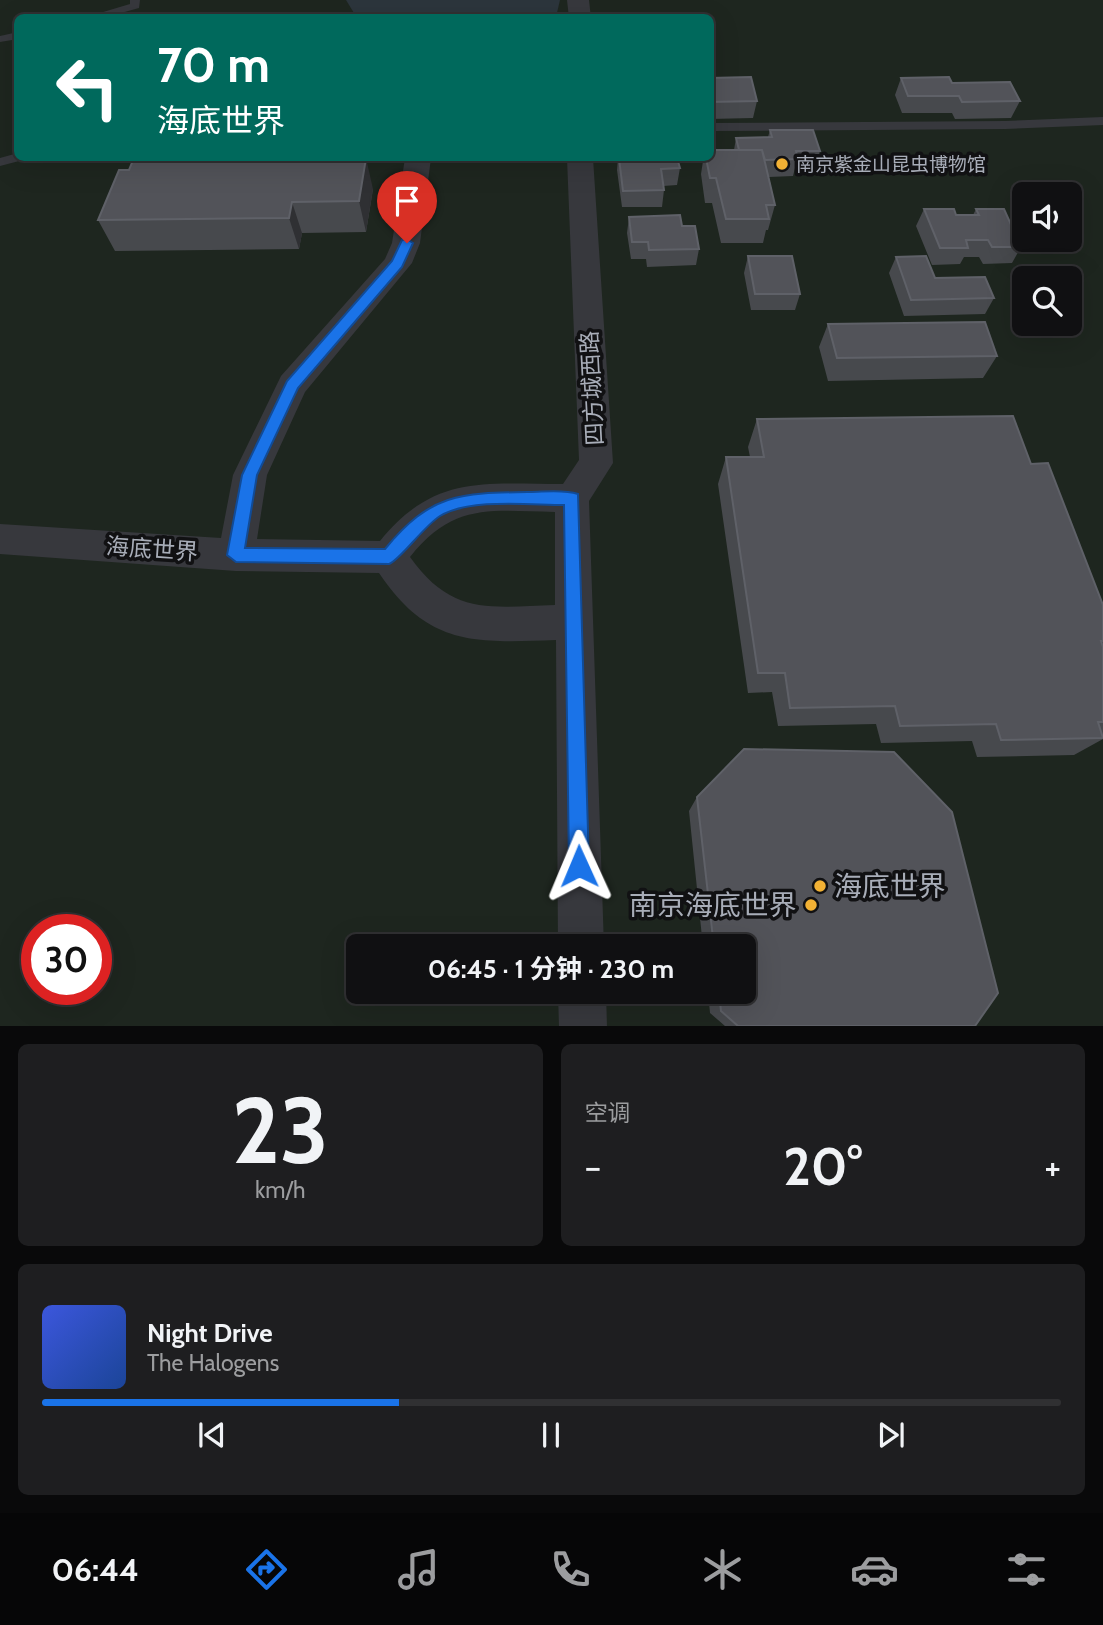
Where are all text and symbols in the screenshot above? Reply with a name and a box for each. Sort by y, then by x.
text: 70 m [157,35,270,94]
icon: left [42,42,133,133]
text: 海底世界 [157,101,285,140]
place label: 南京紫金山昆虫博物馆 [796,153,986,176]
marker: 南京紫金山昆虫博物馆 [774,156,790,172]
pin [377,171,437,243]
icon: arrive [388,182,426,220]
map controls [1012,182,1082,336]
button: sound [1012,182,1082,252]
button: search [1012,266,1082,336]
street label: 四方城西路 [575,330,609,446]
street label: 海底世界 [105,532,199,566]
position arrow [542,829,616,903]
place label: 海底世界 [834,869,946,903]
marker: 海底世界 [812,878,828,894]
place label: 南京海底世界 [629,888,797,922]
marker: 南京海底世界 [803,897,819,913]
speed limit sign: 30 [21,914,112,1005]
text: 06:45 · 1 分钟 · 230 m [428,953,674,985]
text: 23 [232,1075,329,1186]
text: 空调 [585,1099,631,1127]
text: 20° [783,1135,862,1198]
text: − [585,1143,601,1190]
text: + [1044,1143,1061,1190]
text: km/h [255,1176,305,1204]
text: Night Drive [147,1317,273,1349]
text: The Halogens [147,1349,279,1377]
icon: previous [193,1416,231,1454]
icon: pause [532,1416,570,1454]
icon: next [872,1416,910,1454]
icon: directions [242,1545,291,1594]
icon: music [394,1545,443,1594]
icon: phone [546,1545,595,1594]
icon: climate [698,1545,747,1594]
icon: car [850,1545,899,1594]
icon: filters [1002,1545,1051,1594]
text: 06:44 [52,1550,139,1589]

